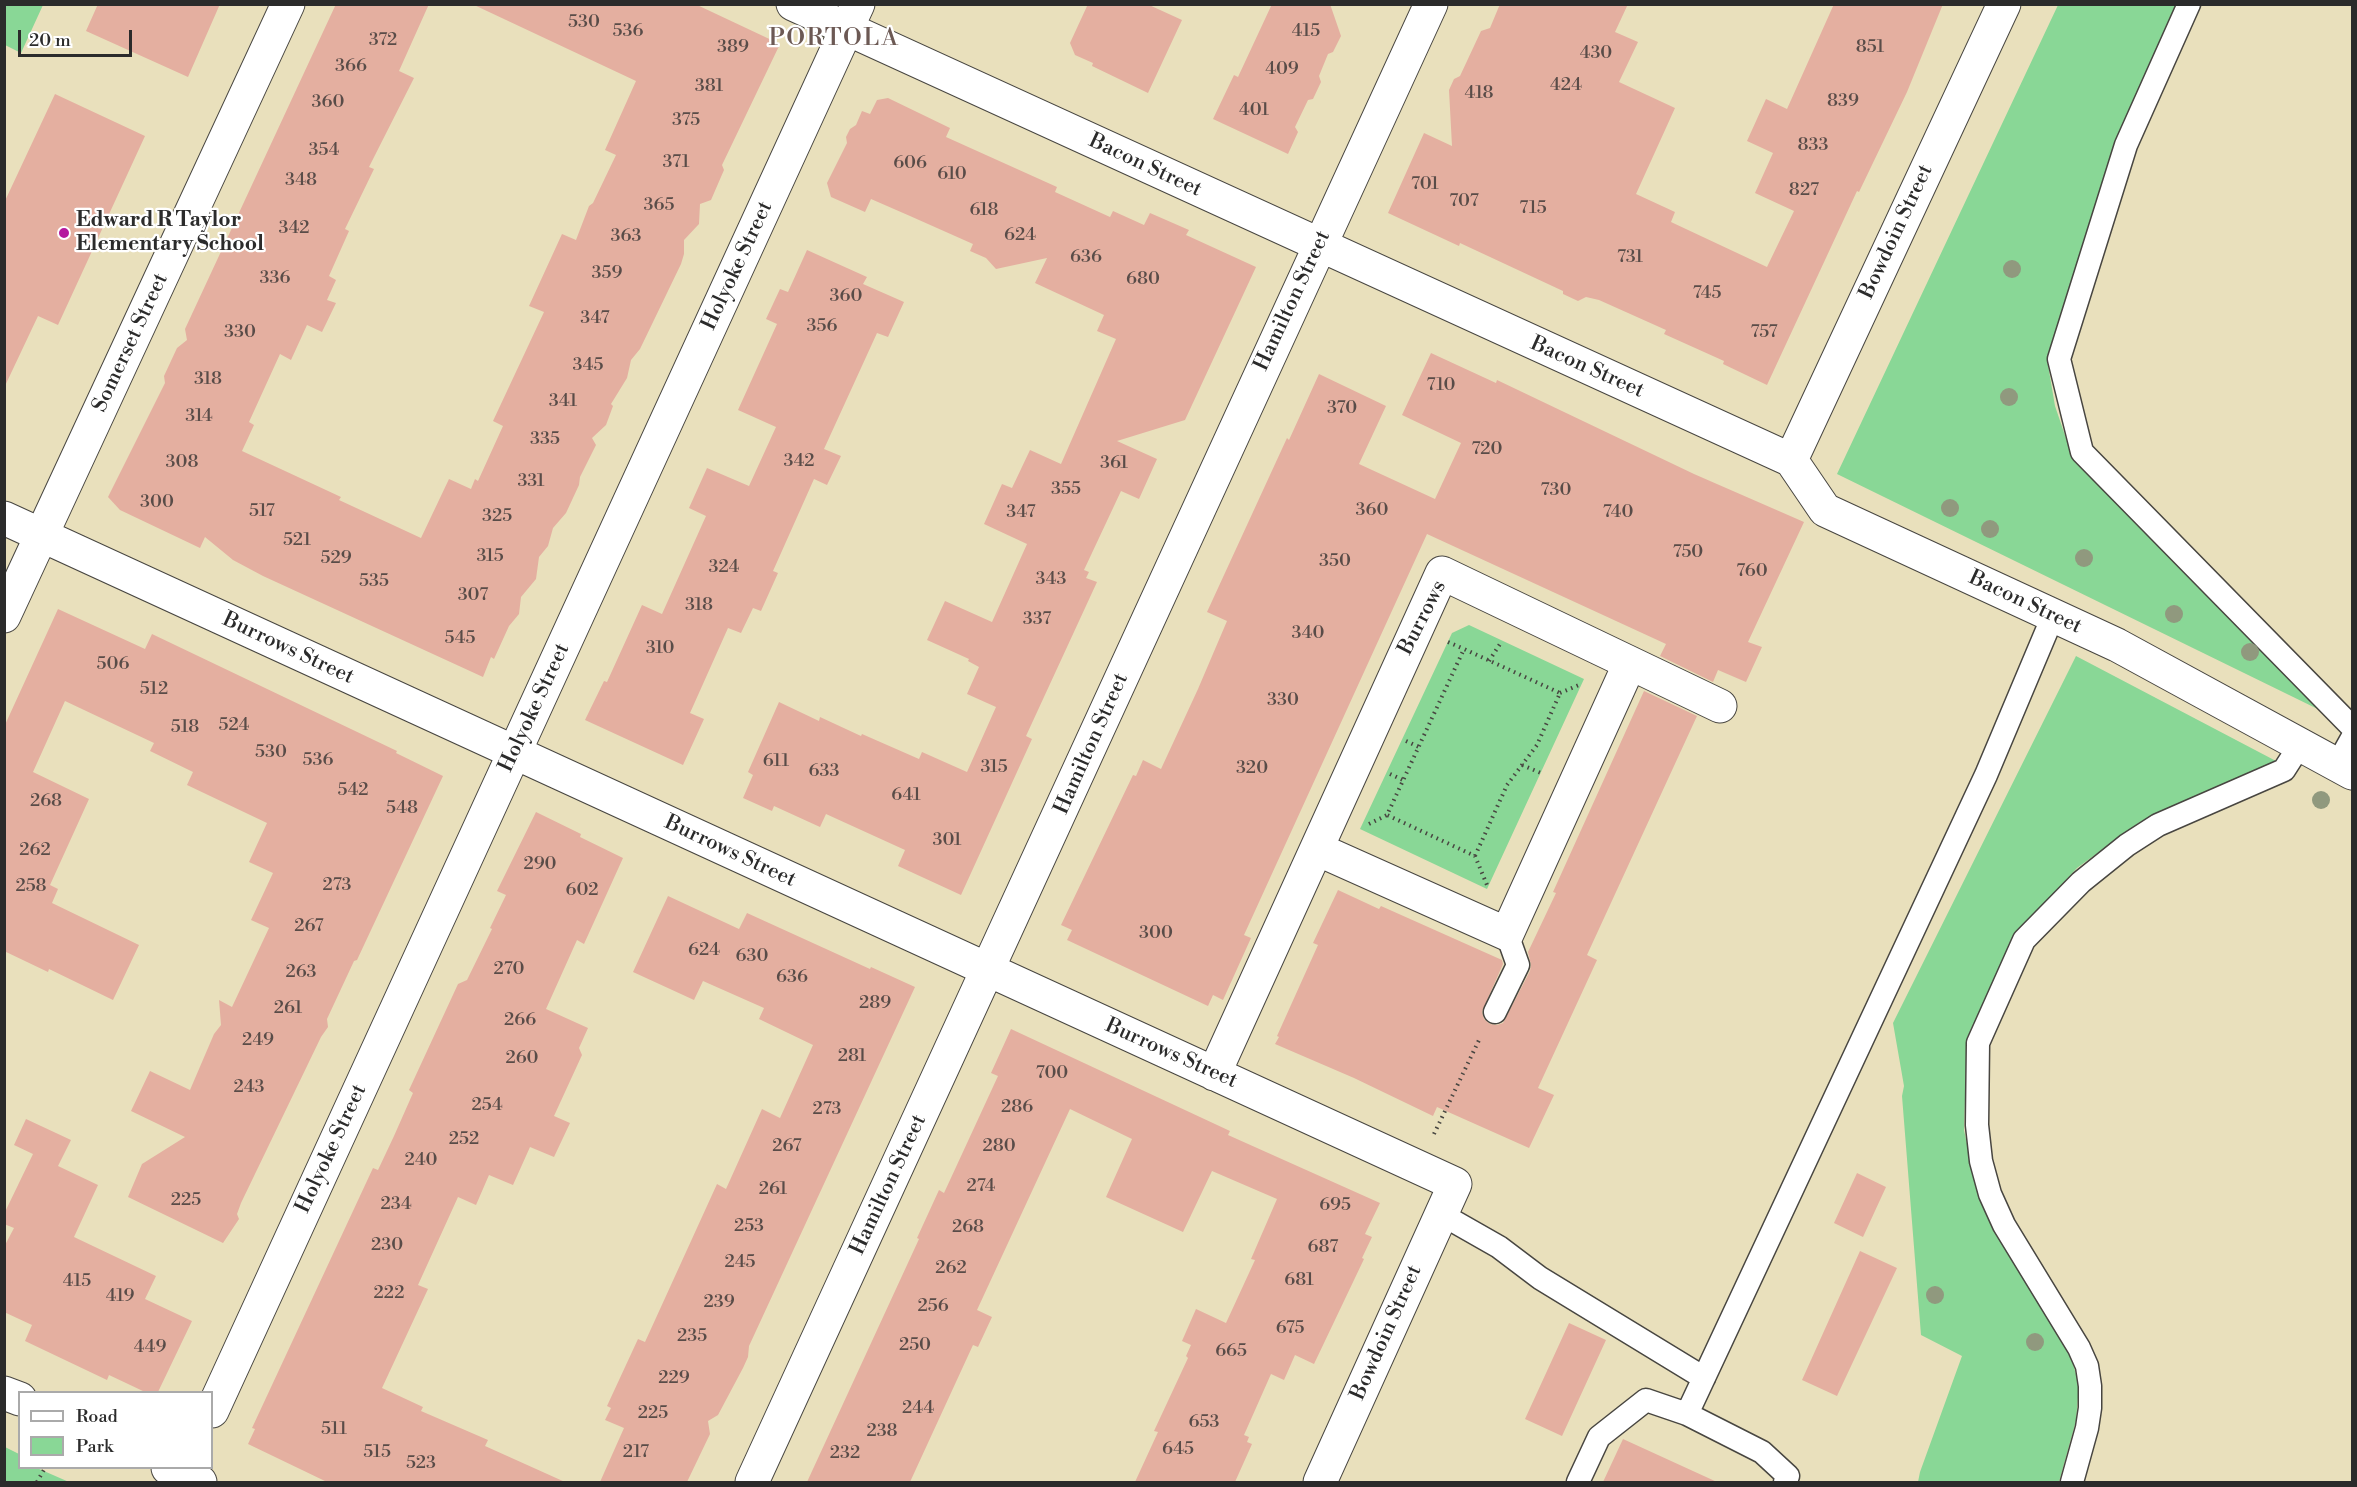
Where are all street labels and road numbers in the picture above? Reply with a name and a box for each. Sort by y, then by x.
street label: Bacon Street [1085,129,1205,203]
street label: Bowdoin Street [1855,161,1939,303]
street label: Holyoke Street [697,198,779,334]
street label: Hamilton Street [1249,227,1337,375]
street label: Somerset Street [88,269,174,417]
street label: Bacon Street [1526,332,1648,404]
street label: Bacon Street [1965,566,2085,640]
street label: Burrows [1394,576,1452,660]
street label: Burrows Street [218,608,358,690]
street label: Holyoke Street [494,640,576,776]
street label: Hamilton Street [1050,670,1134,818]
street label: Burrows Street [660,811,800,893]
street label: Burrows Street [1101,1014,1241,1094]
street label: Holyoke Street [291,1081,373,1217]
street label: Hamilton Street [845,1111,933,1259]
street label: Bowdoin Street [1346,1262,1428,1404]

